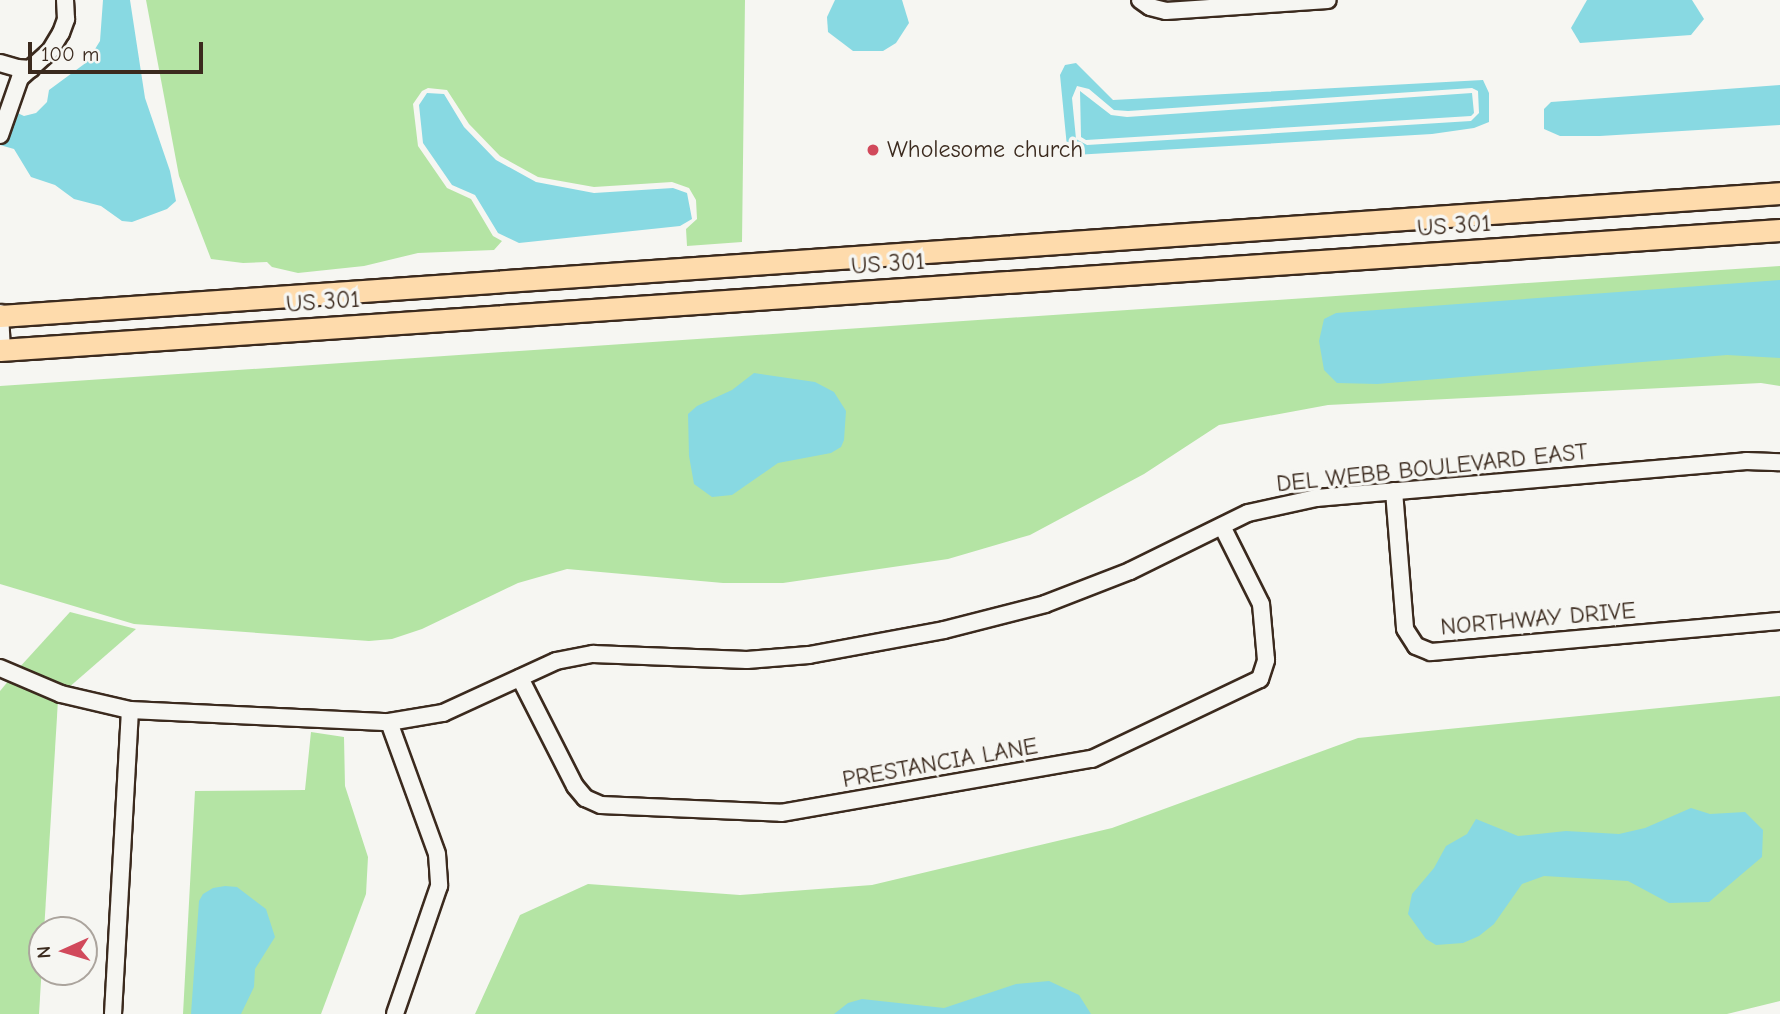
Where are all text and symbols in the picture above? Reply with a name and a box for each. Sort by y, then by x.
scale bar [32,28,206,72]
text: 100 m [41,42,99,66]
place label: Wholesome church [887,136,1083,164]
marker: Wholesome church [865,142,881,158]
street label: US 301 [1416,209,1492,243]
street label: US 301 [850,247,926,281]
street label: US 301 [285,285,361,319]
street label: DEL WEBB BOULEVARD EAST [1275,437,1589,499]
street label: NORTHWAY DRIVE [1439,596,1637,642]
street label: PRESTANCIA LANE [840,732,1040,794]
north arrow [28,916,98,986]
text: N [33,945,55,959]

